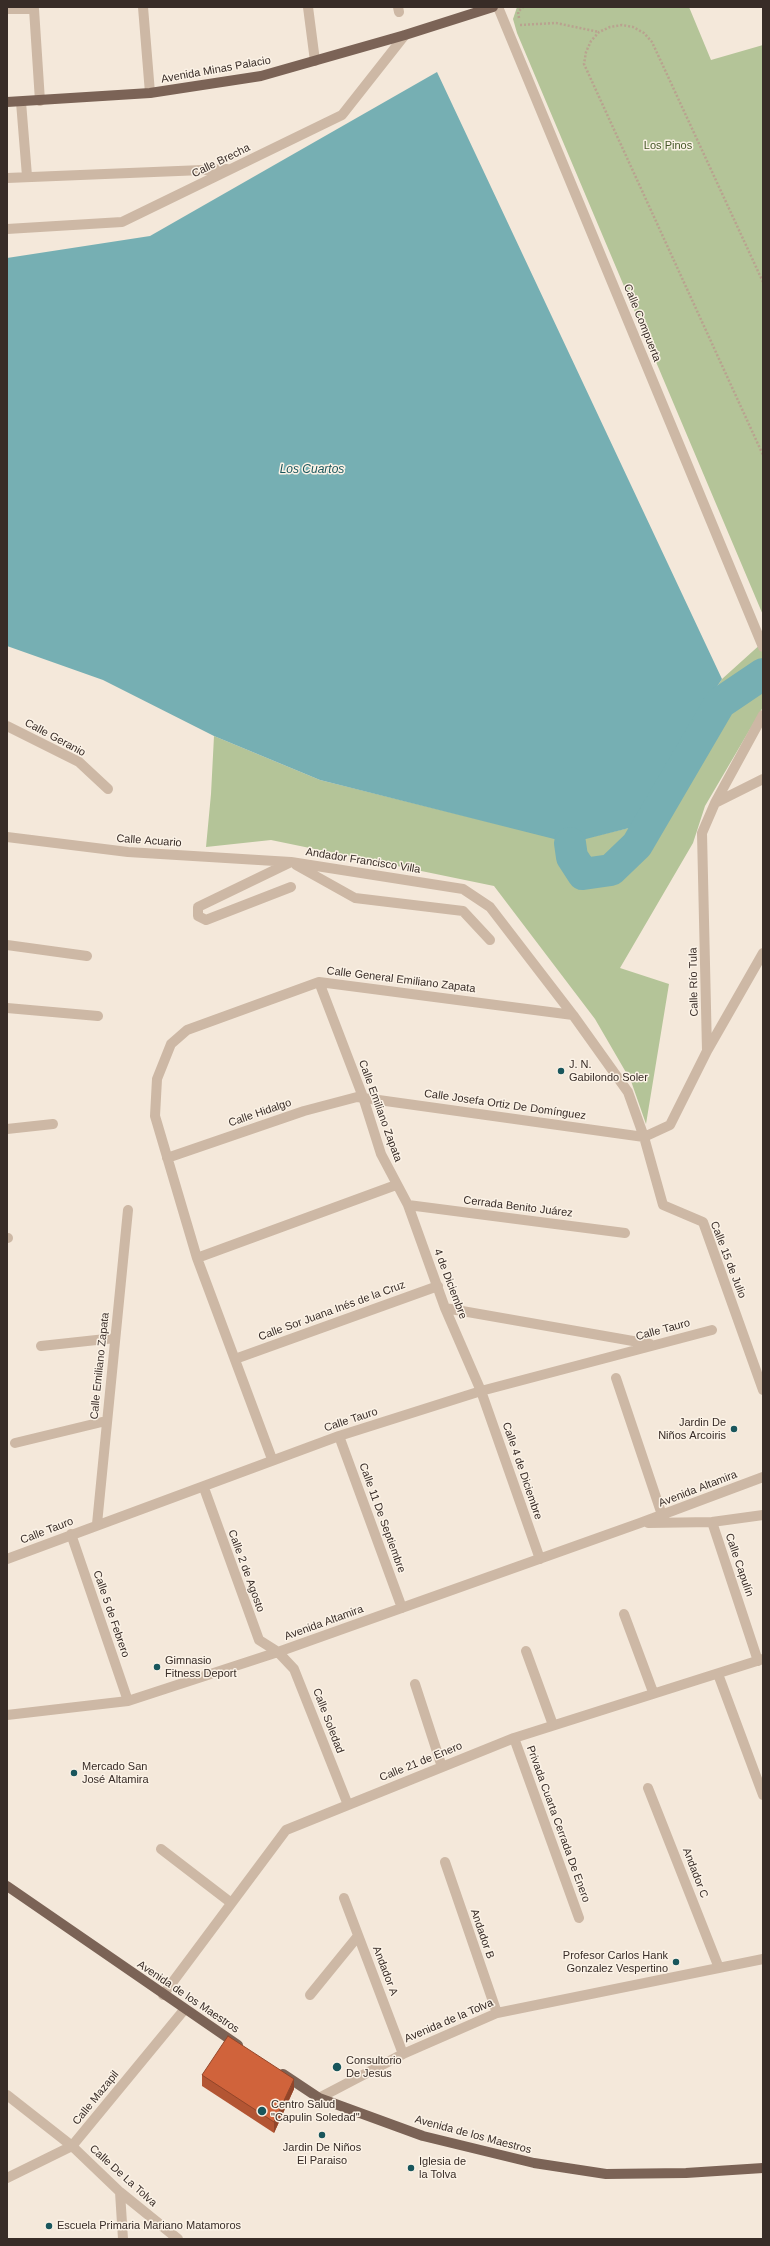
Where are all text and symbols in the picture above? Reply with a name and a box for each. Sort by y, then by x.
street label: Avenida Minas Palacio [160,54,272,86]
park label: Los Pinos [644,139,692,153]
street label: Calle Brecha [190,141,252,181]
street label: Calle Compuerta [620,282,664,364]
water label: Los Cuartos [280,463,344,477]
street label: Calle Geranio [22,716,88,760]
street label: Calle Acuario [116,832,182,850]
street label: Andador Francisco Villa [305,845,421,877]
street label: Calle Río Tula [687,947,701,1017]
street label: Calle General Emiliano Zapata [326,964,476,996]
street label: Calle Emiliano Zapata [355,1058,405,1164]
place label: J. N. Gabilondo Soler [569,1058,648,1084]
marker: J. N. Gabilondo Soler [556,1066,566,1076]
street label: Calle Josefa Ortiz De Domínguez [423,1087,587,1123]
street label: Calle Hidalgo [227,1096,293,1130]
street label: Cerrada Benito Juárez [463,1194,573,1220]
street label: Calle 15 de Julio [707,1220,749,1300]
street label: 4 de Diciembre [431,1247,469,1321]
street label: Calle Sor Juana Inés de la Cruz [257,1278,407,1344]
street label: Calle Emiliano Zapata [88,1312,112,1420]
street label: Calle Tauro [634,1316,692,1344]
street label: Calle Tauro [323,1405,379,1435]
place label: Jardin De Niños Arcoiris [658,1416,726,1442]
street label: Calle 4 de Diciembre [499,1421,545,1521]
marker: Jardin De Niños Arcoiris [729,1424,739,1434]
street label: Calle 11 De Septiembre [356,1461,408,1575]
street label: Avenida Altamira [657,1468,739,1510]
street label: Calle Tauro [19,1515,75,1547]
street label: Calle 2 de Agosto [225,1528,267,1614]
street label: Calle Capulín [722,1532,756,1598]
street label: Calle 5 de Febrero [90,1569,132,1659]
street label: Avenida Altamira [283,1603,365,1643]
place label: Gimnasio Fitness Deport [165,1654,237,1680]
marker: Gimnasio Fitness Deport [152,1662,162,1672]
street label: Calle Soledad [310,1687,346,1755]
street label: Calle 21 de Enero [378,1739,464,1785]
street label: Privada Cuarta Cerrada De Enero [523,1744,593,1904]
place label: Mercado San José Altamira [82,1760,149,1786]
marker: Mercado San José Altamira [69,1768,79,1778]
street label: Andador C [679,1846,711,1900]
street label: Andador B [467,1907,497,1961]
street label: Andador A [370,1944,400,1998]
place label: Profesor Carlos Hank Gonzalez Vespertino [563,1949,668,1975]
marker: Profesor Carlos Hank Gonzalez Vespertino [671,1957,681,1967]
street label: Avenida de los Maestros [134,1958,242,2036]
street label: Avenida de la Tolva [403,1996,495,2046]
place label: Consultorio De Jesus [346,2054,402,2080]
marker: Consultorio De Jesus [331,2061,343,2073]
street label: Calle Mazapil [70,2068,122,2128]
place label: Centro Salud "Capulin Soledad" [271,2098,360,2124]
marker: Centro Salud "Capulin Soledad" [256,2105,268,2117]
street label: Avenida de los Maestros [413,2113,533,2157]
marker: Jardin De Niños El Paraiso [317,2130,327,2140]
place label: Jardin De Niños El Paraiso [283,2141,361,2167]
street label: Calle De La Tolva [87,2142,159,2210]
place label: Iglesia de la Tolva [419,2155,466,2181]
marker: Iglesia de la Tolva [406,2163,416,2173]
place label: Escuela Primaria Mariano Matamoros [57,2219,241,2233]
marker: Escuela Primaria Mariano Matamoros [44,2221,54,2231]

